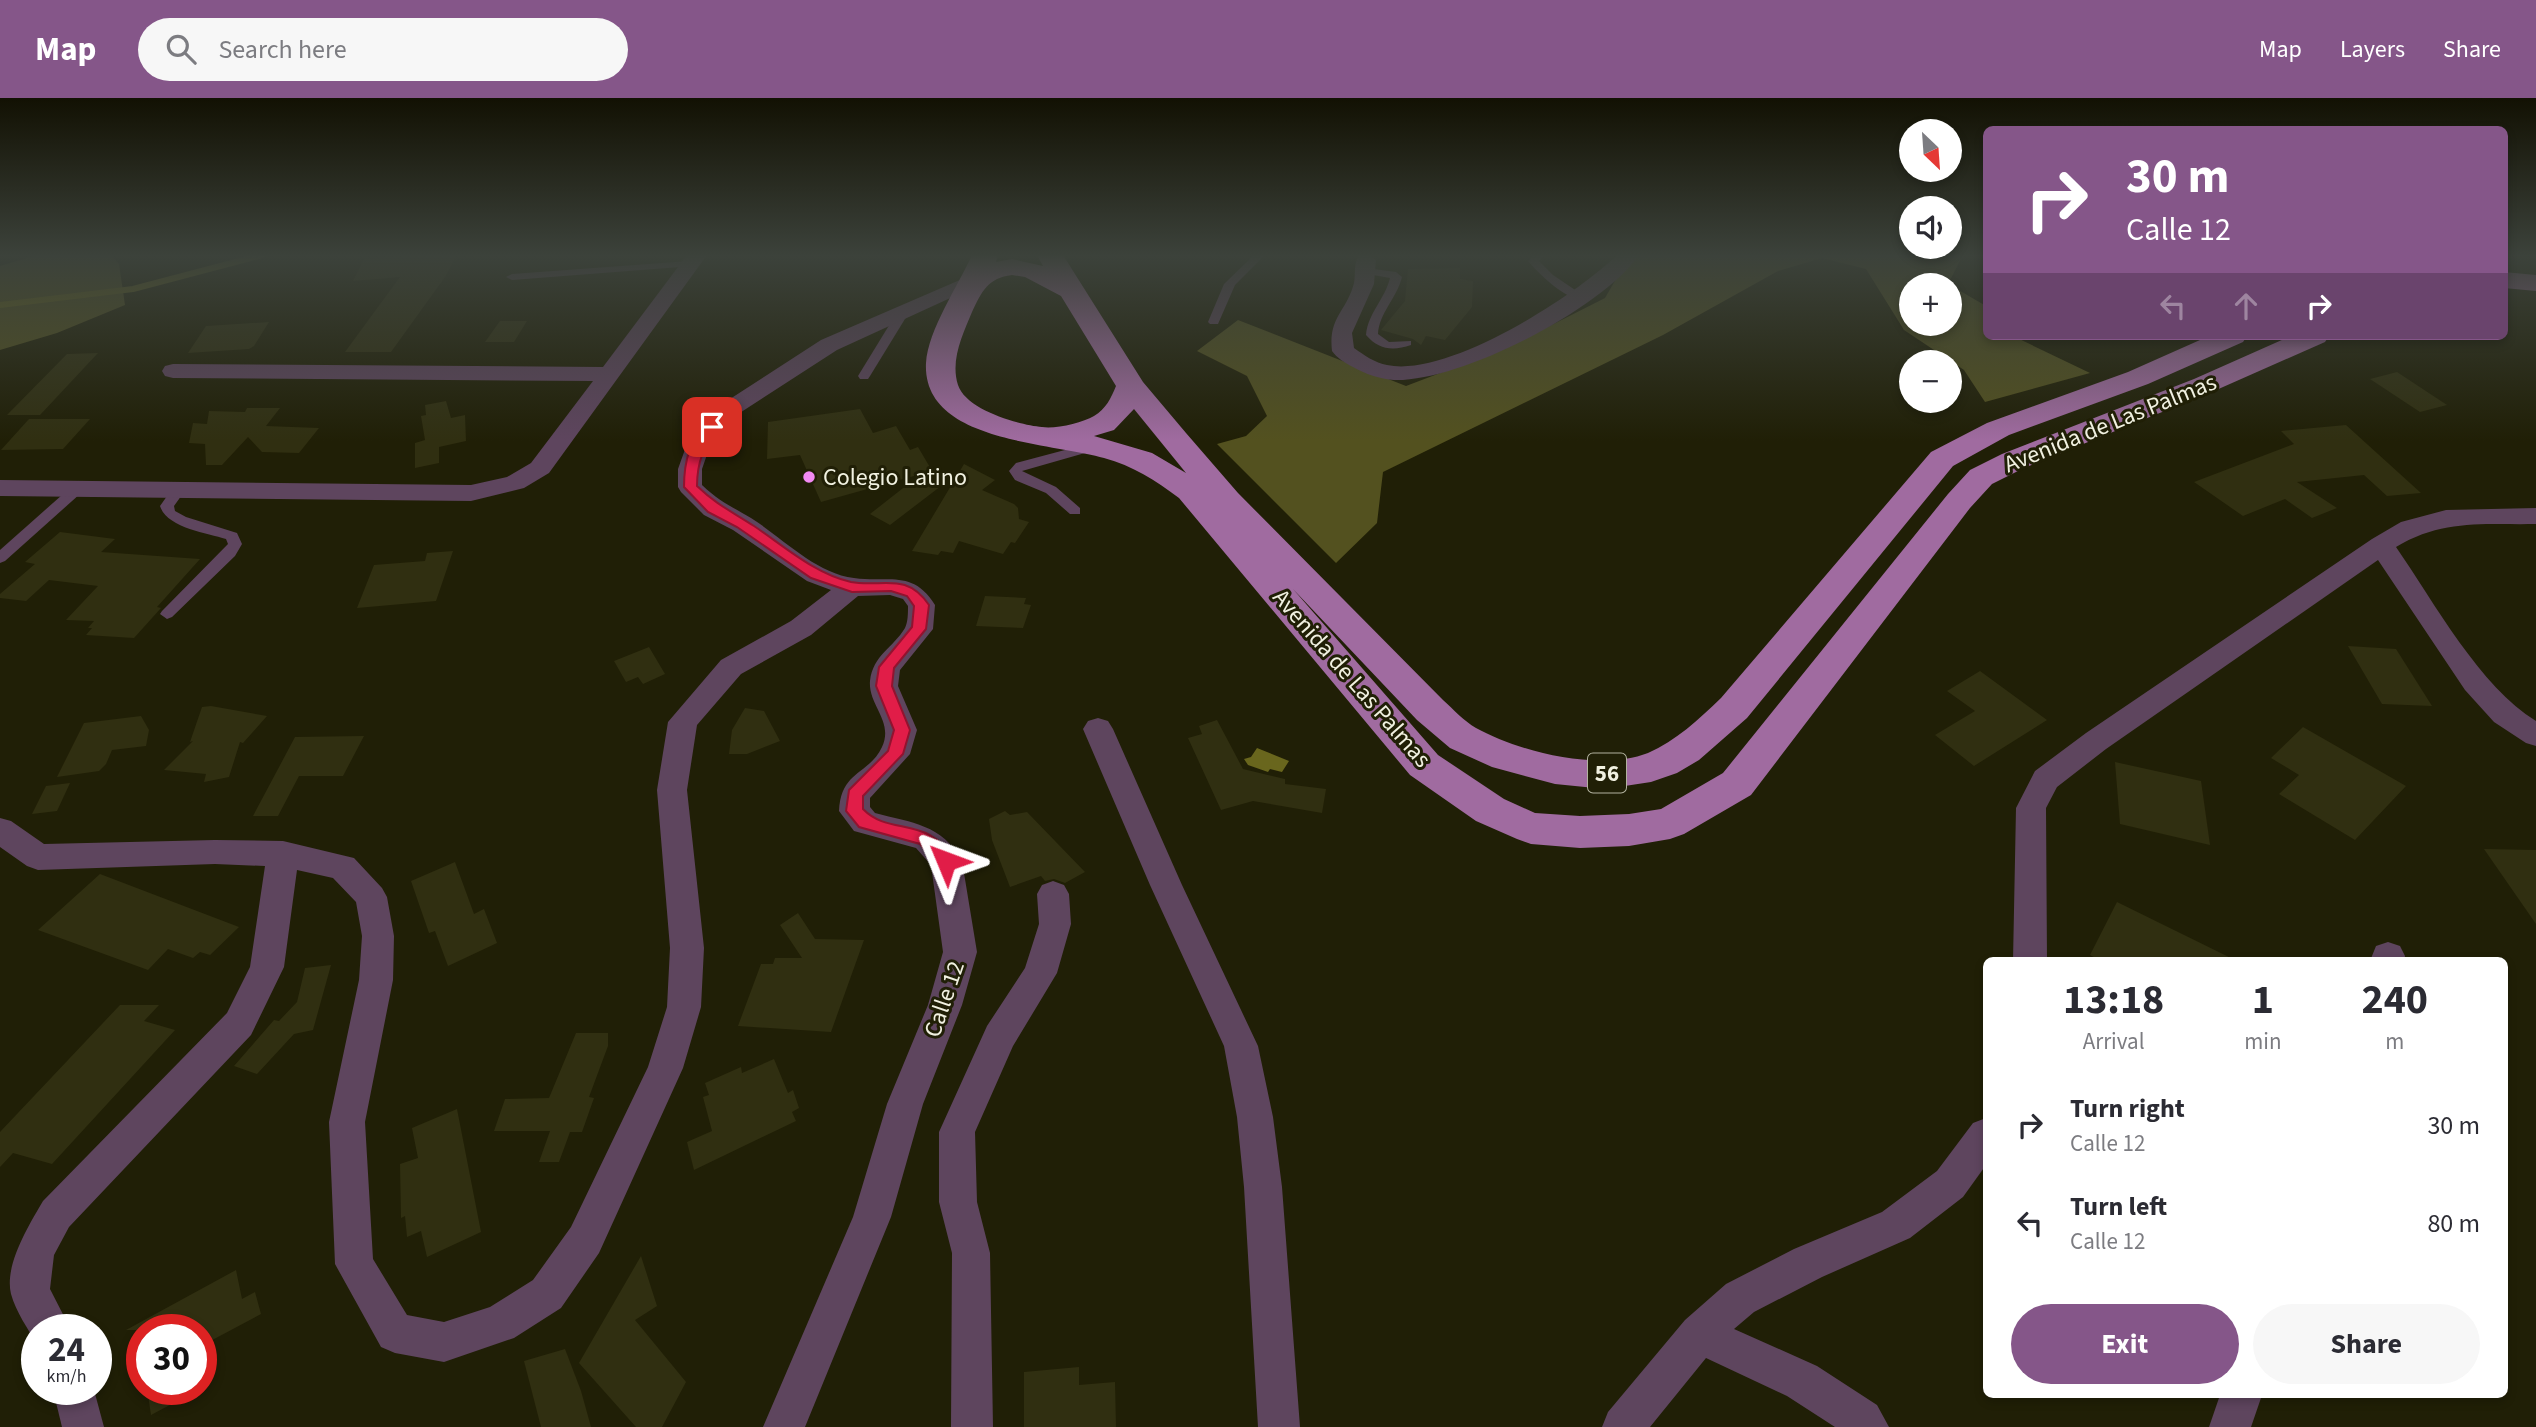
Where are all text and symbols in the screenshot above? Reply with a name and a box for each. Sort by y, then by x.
search box [138,18,628,81]
text: Map [35,26,96,73]
icon: search [162,30,200,68]
text: Search here [218,31,347,68]
text: Map [2259,32,2302,67]
text: Layers [2340,32,2405,67]
text: Share [2443,32,2501,67]
north arrow [1899,119,1962,182]
map controls [1899,119,1962,413]
text: 30 m [2126,142,2230,212]
icon: right [2011,154,2102,245]
button: sound [1899,196,1962,259]
text: Calle 12 [2126,207,2231,253]
button: + [1899,273,1962,336]
icon: left [2154,287,2192,325]
icon: ahead [2227,287,2265,325]
icon: right [2300,287,2338,325]
button: − [1899,350,1962,413]
street label: Avenida de Las Palmas [1999,365,2222,482]
pin [682,397,742,457]
icon: arrive [693,408,731,446]
place label: Colegio Latino [823,460,967,495]
marker: Colegio Latino [801,469,817,485]
street label: Avenida de Las Palmas [1264,581,1439,775]
road number: 56 [1588,754,1626,792]
position arrow [909,824,983,898]
street label: Calle 12 [915,956,974,1042]
text: 13:18 [2063,970,2164,1030]
text: 1 [2252,970,2274,1030]
text: 240 [2361,970,2428,1030]
text: Arrival [2083,1025,2145,1058]
text: min [2244,1025,2282,1058]
text: m [2385,1025,2404,1058]
text: Turn right [2070,1090,2185,1127]
icon: right [2011,1106,2049,1144]
text: 30 m [2427,1107,2480,1144]
text: Calle 12 [2070,1127,2145,1160]
text: Turn left [2070,1188,2167,1225]
icon: left [2011,1204,2049,1242]
text: 80 m [2427,1205,2480,1242]
text: Calle 12 [2070,1225,2145,1258]
button: Exit [2011,1304,2239,1384]
button: Share [2253,1304,2480,1384]
speed limit sign: 30 [126,1314,217,1405]
text: 24 [48,1325,85,1375]
text: km/h [47,1364,86,1389]

